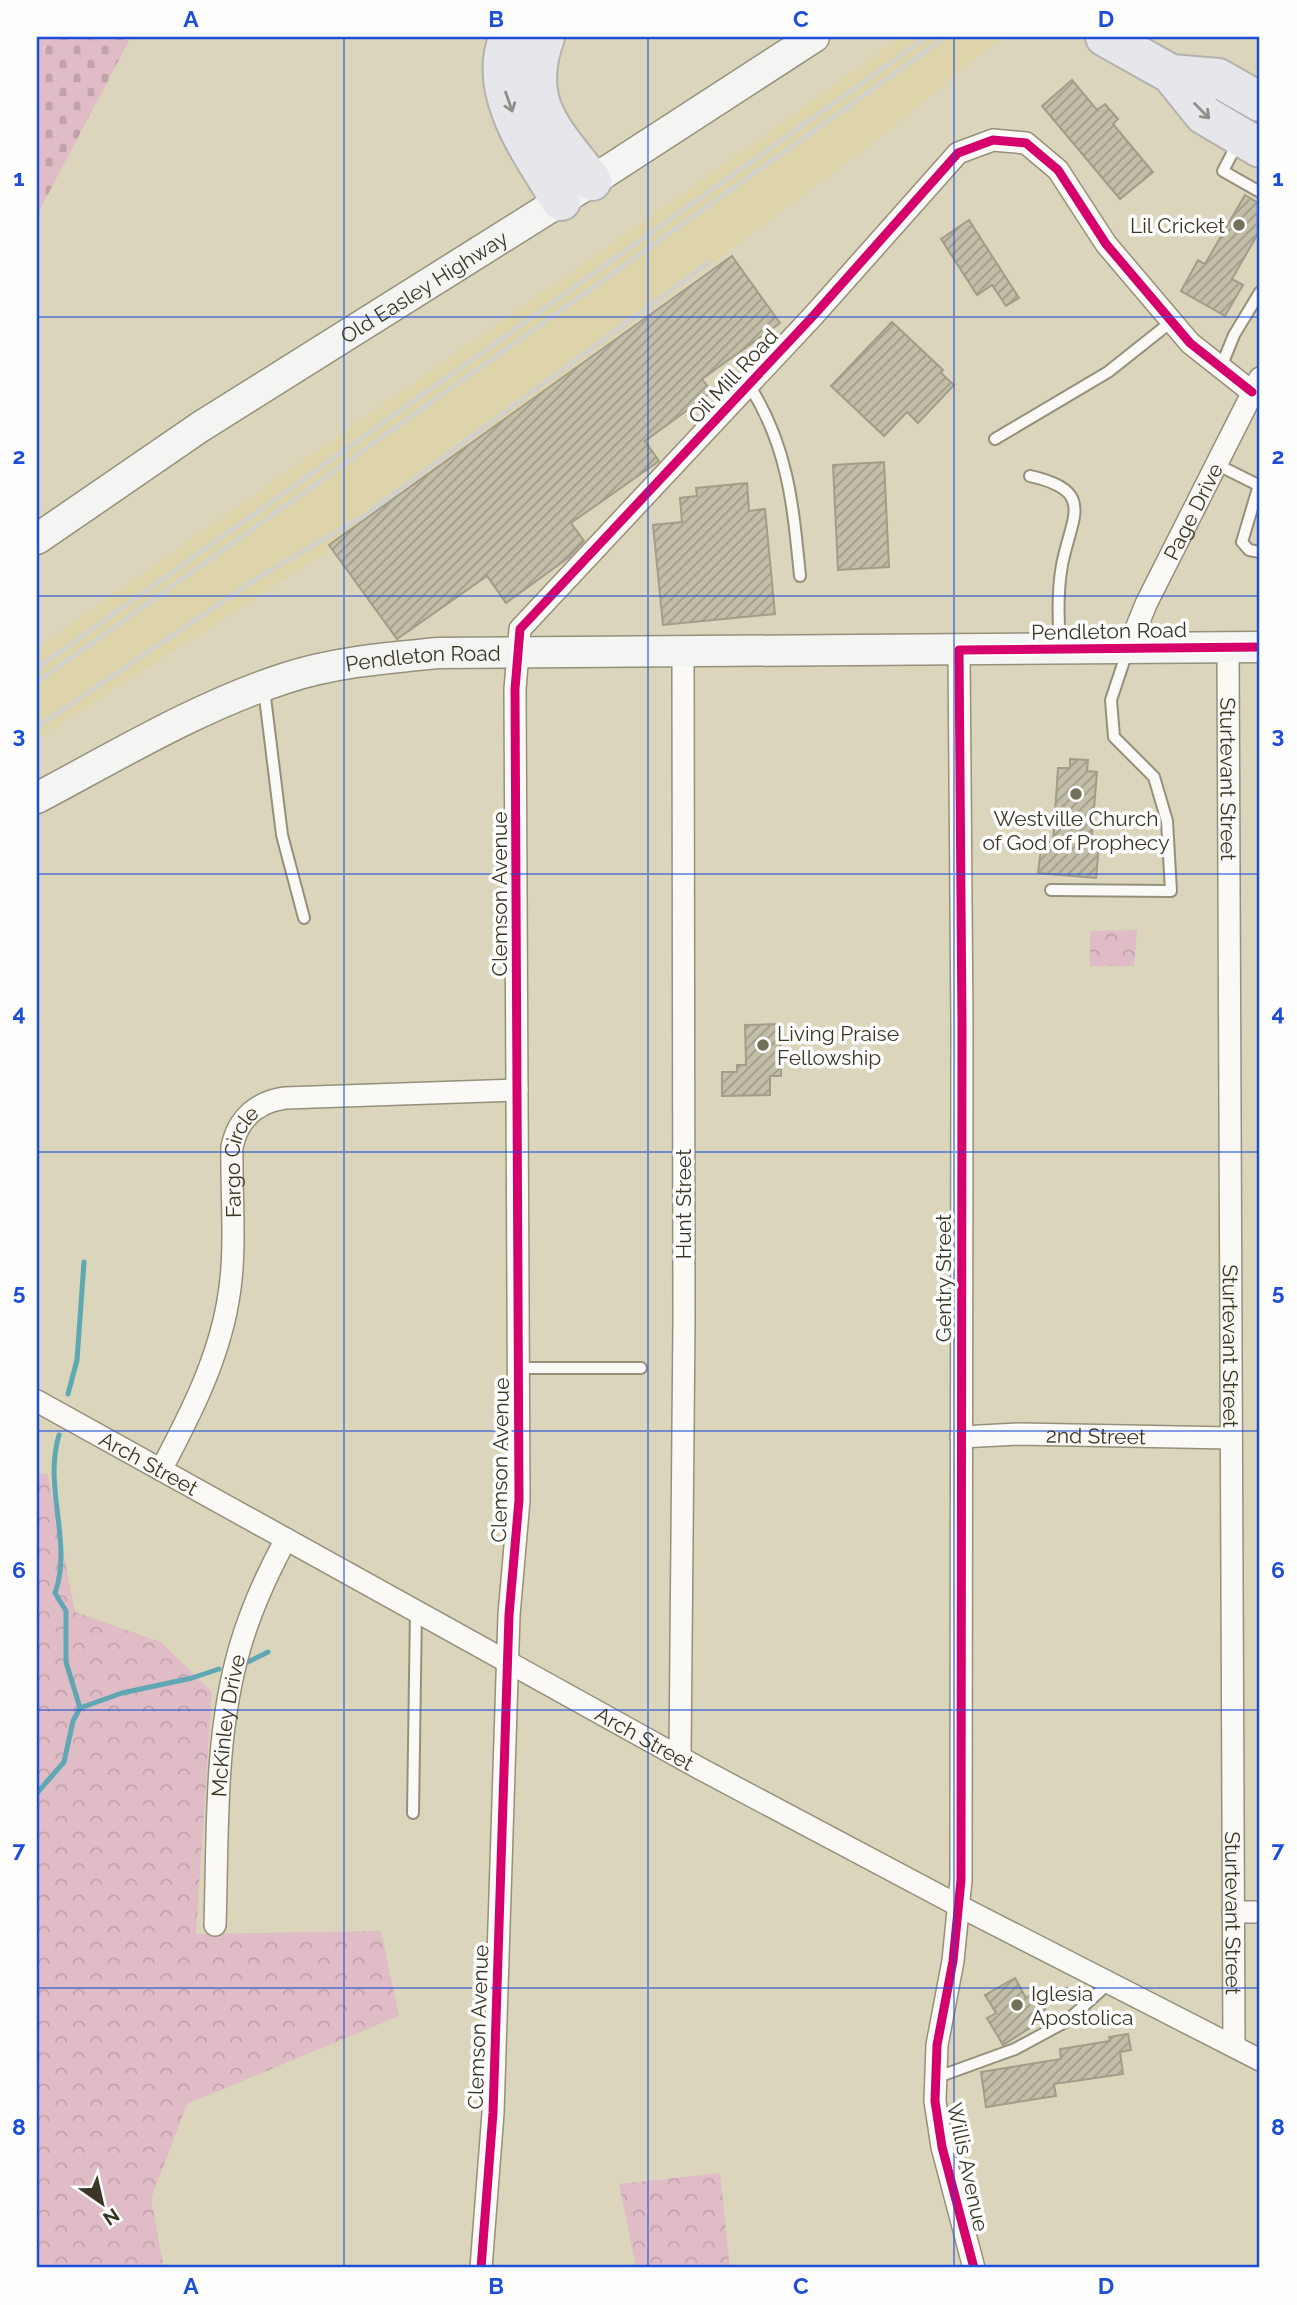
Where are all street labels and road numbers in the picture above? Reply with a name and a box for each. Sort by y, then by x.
street label: Old Easley Highway [336,225,512,348]
street label: Oil Mill Road [683,323,783,429]
street label: Page Drive [1158,459,1228,564]
street label: Pendleton Road [1031,617,1187,645]
street label: Pendleton Road [344,640,501,676]
street label: Sturtevant Street [1216,697,1241,861]
street label: Clemson Avenue [487,811,512,977]
street label: Fargo Circle [219,1100,263,1218]
street label: Hunt Street [671,1149,696,1259]
street label: Gentry Street [931,1214,956,1342]
street label: Sturtevant Street [1218,1264,1244,1428]
street label: Clemson Avenue [486,1377,514,1543]
street label: 2nd Street [1046,1422,1146,1449]
street label: Arch Street [95,1426,203,1500]
street label: McKinley Drive [206,1651,250,1798]
street label: Arch Street [591,1701,698,1775]
street label: Sturtevant Street [1221,1831,1246,1995]
street label: Clemson Avenue [463,1944,493,2110]
street label: Willis Avenue [942,2100,994,2234]

